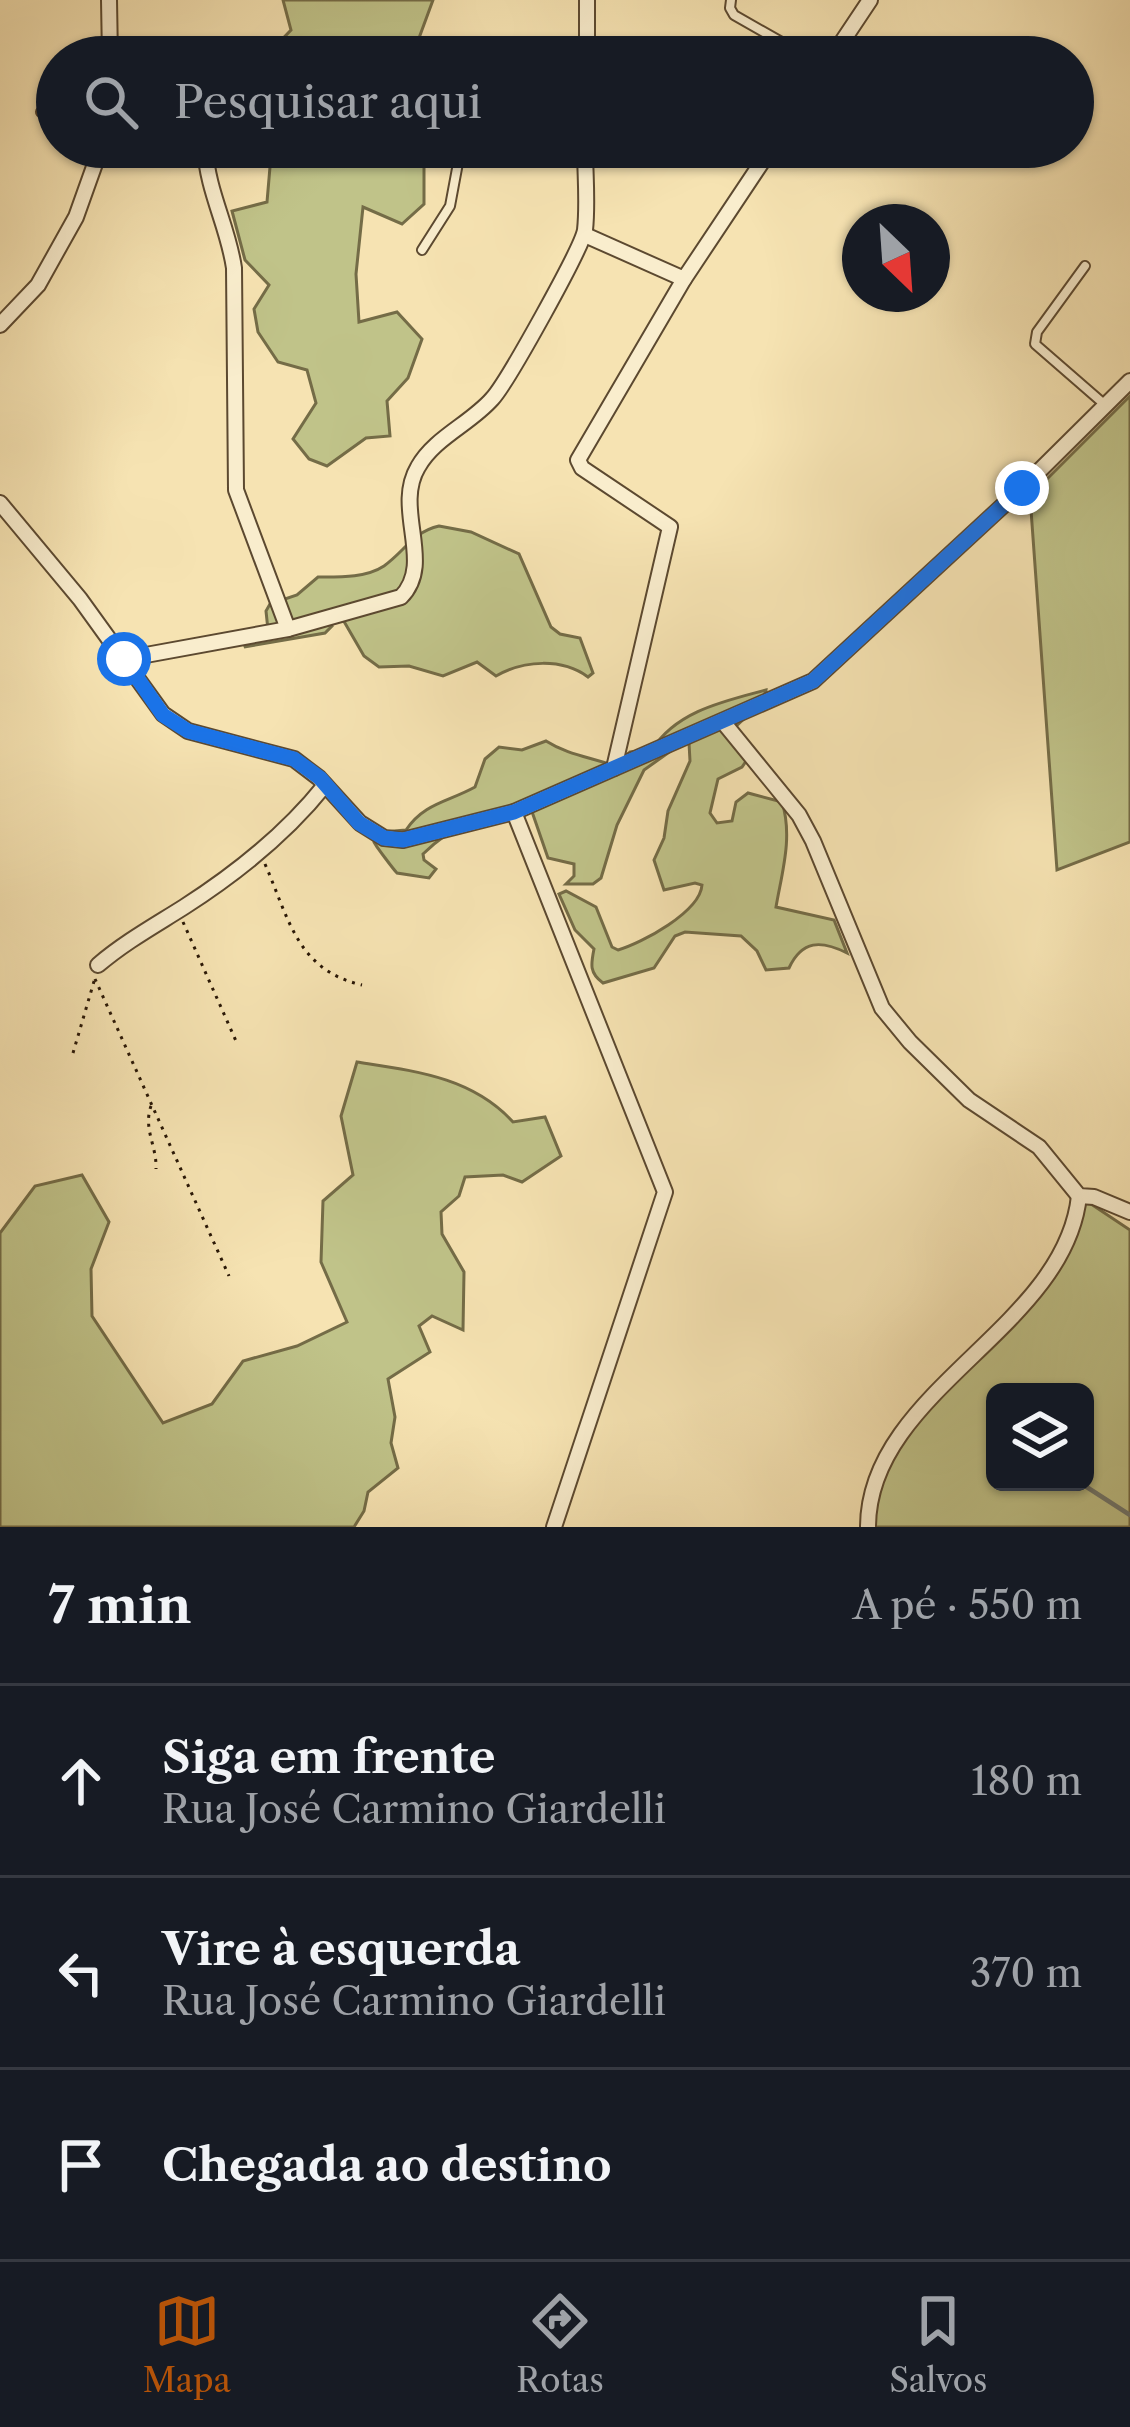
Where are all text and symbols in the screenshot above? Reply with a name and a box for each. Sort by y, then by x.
search box [36,36,1094,168]
icon: search [78,69,144,135]
text: Pesquisar aqui [174,74,482,130]
north arrow [842,204,950,312]
route end [995,461,1049,515]
route start [97,632,151,686]
map controls [986,1383,1094,1491]
button: layers [986,1383,1094,1491]
text: 7 min [48,1574,191,1636]
text: A pé · 550 m [853,1581,1082,1629]
text: Siga em frente [162,1729,495,1785]
icon: ahead [48,1748,114,1814]
text: 180 m [971,1757,1082,1805]
text: Rua José Carmino Giardelli [162,1785,666,1833]
text: Vire à esquerda [162,1921,520,1977]
icon: left [48,1940,114,2006]
text: 370 m [970,1949,1082,1997]
text: Rua José Carmino Giardelli [162,1977,666,2025]
icon: arrive [48,2132,114,2198]
text: Chegada ao destino [162,2137,612,2193]
tab: Mapa [143,2288,231,2401]
tab: Rotas [516,2288,604,2401]
tab: Salvos [889,2288,987,2401]

